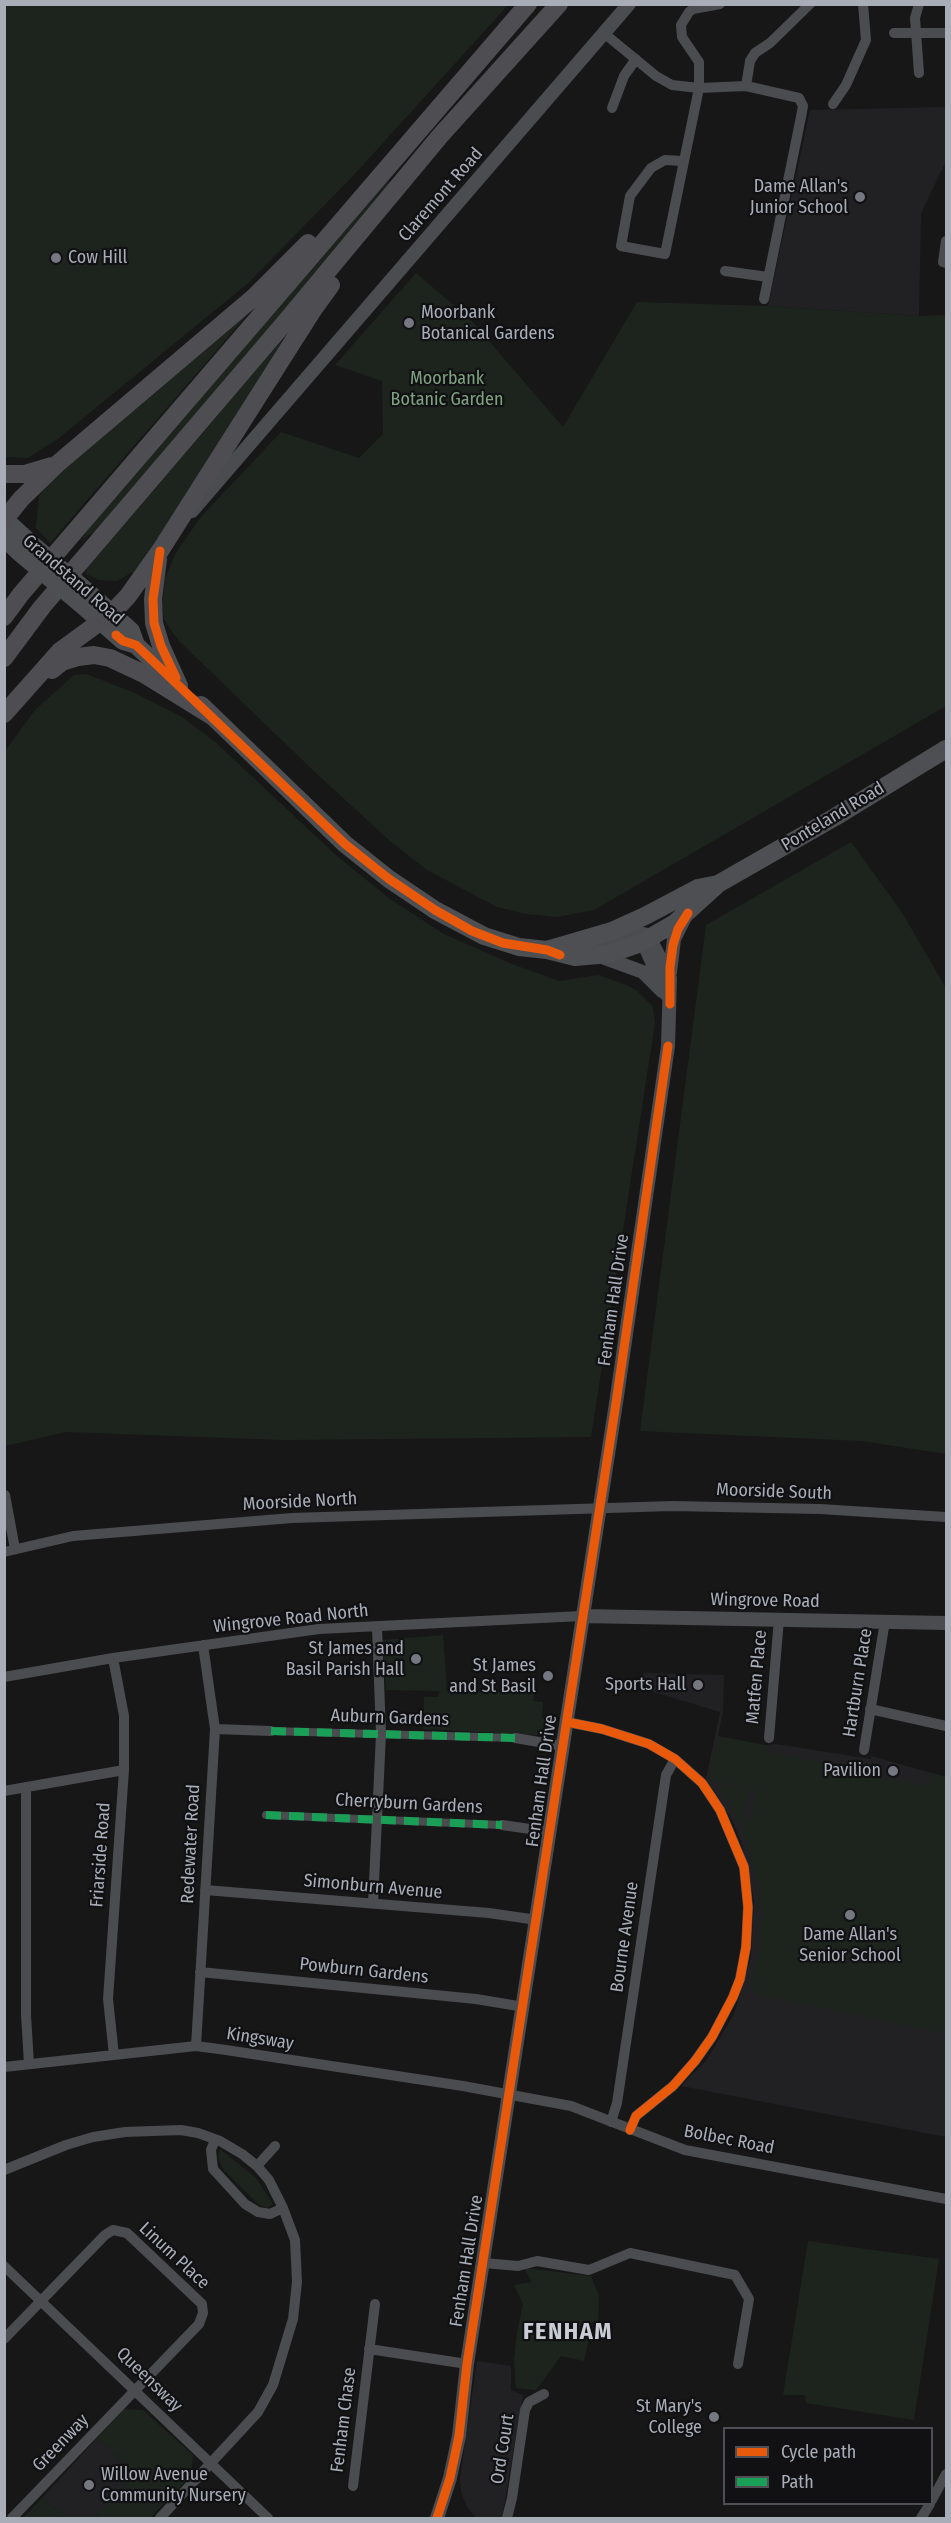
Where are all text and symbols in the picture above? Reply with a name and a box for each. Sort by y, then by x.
street label: Claremont Road [394,144,488,246]
place label: Dame Allan's Junior School [750,176,848,219]
marker: Dame Allan's Junior School [853,190,867,204]
place label: Cow Hill [68,247,127,269]
marker: Cow Hill [49,251,63,265]
place label: Moorbank Botanical Gardens [421,302,555,344]
marker: Moorbank Botanical Gardens [402,316,416,330]
park label: Moorbank Botanic Garden [391,368,503,410]
street label: Grandstand Road [18,530,128,630]
street label: Ponteland Road [778,778,888,856]
street label: Fenham Hall Drive [594,1232,634,1368]
street label: Moorside South [716,1479,832,1505]
street label: Moorside North [242,1488,358,1516]
street label: Wingrove Road [710,1589,820,1613]
street label: Wingrove Road North [212,1600,370,1638]
street label: Hartburn Place [839,1627,877,1739]
street label: Matfen Place [742,1629,772,1725]
place label: St James and Basil Parish Hall [286,1638,404,1680]
marker: St James and Basil Parish Hall [409,1652,423,1666]
place label: St James and St Basil [449,1655,536,1698]
marker: St James and St Basil [541,1669,555,1683]
place label: Sports Hall [605,1674,686,1696]
marker: Sports Hall [691,1678,705,1692]
street label: Auburn Gardens [330,1705,450,1731]
street label: Fenham Hall Drive [522,1713,562,1849]
place label: Pavilion [823,1760,881,1782]
marker: Pavilion [886,1764,900,1778]
street label: Redewater Road [177,1784,205,1904]
street label: Cherryburn Gardens [335,1789,483,1819]
street label: Friarside Road [87,1802,115,1908]
street label: Simonburn Avenue [303,1870,443,1904]
street label: Bourne Avenue [607,1880,643,1994]
marker: Dame Allan's Senior School [843,1908,857,1922]
place label: Dame Allan's Senior School [799,1924,901,1966]
street label: Powburn Gardens [298,1953,430,1989]
street label: Kingsway [225,2023,295,2055]
street label: Bolbec Road [682,2121,776,2159]
street label: Fenham Hall Drive [446,2193,488,2329]
street label: Linum Place [134,2218,214,2294]
district label: FENHAM [523,2318,613,2346]
street label: Queensway [111,2343,187,2417]
street label: Fenham Chase [327,2366,361,2474]
place label: St Mary's College [636,2396,702,2438]
street label: Greenway [28,2410,94,2476]
marker: St Mary's College [707,2410,721,2424]
street label: Ord Court [487,2412,519,2486]
legend [723,2427,933,2505]
text: Cycle path [781,2441,856,2463]
place label: Willow Avenue Community Nursery [101,2464,246,2506]
text: Path [781,2471,814,2493]
marker: Willow Avenue Community Nursery [82,2478,96,2492]

